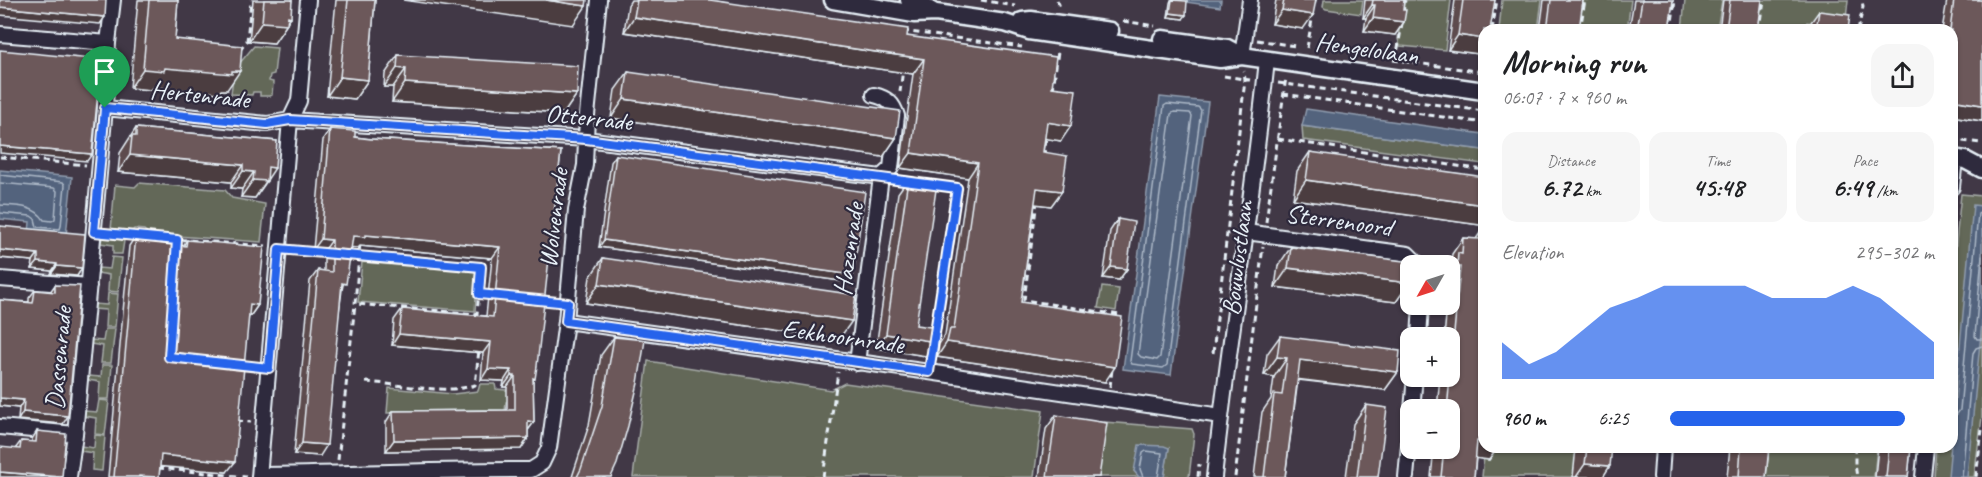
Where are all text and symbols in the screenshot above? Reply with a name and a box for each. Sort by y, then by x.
street label: Hengelolaan [1313,25,1421,72]
text: Morning run [1502,41,1646,83]
button: share [1871,44,1934,107]
pin [79,46,130,108]
icon: arrive [88,55,121,88]
street label: Hertenrade [149,73,254,116]
text: 06:07 · 7 × 960 m [1502,85,1626,110]
street label: Otterrade [544,97,635,139]
text: Distance [1547,151,1595,171]
text: Time [1706,151,1730,171]
text: Pace [1853,151,1877,171]
street label: Wolvenrade [531,164,576,270]
text: 6.72 [1541,171,1582,204]
text: 45:48 [1692,171,1744,204]
text: 6:49 [1832,171,1873,204]
text: km [1582,181,1601,201]
text: /km [1873,181,1898,201]
street label: Sterrenoord [1284,197,1398,245]
street label: Hazenrade [826,198,872,297]
street label: Bouwlustlaan [1214,198,1261,317]
text: Elevation [1502,240,1564,265]
text: 295–302 m [1855,240,1934,265]
north arrow [1400,255,1460,315]
map controls [1400,255,1460,459]
street label: Dassenrade [38,303,80,411]
street label: Eekhoornrade [780,312,907,362]
button: + [1400,327,1460,387]
button: − [1400,399,1460,459]
text: 960 m [1502,406,1545,431]
text: 6:25 [1598,406,1629,431]

